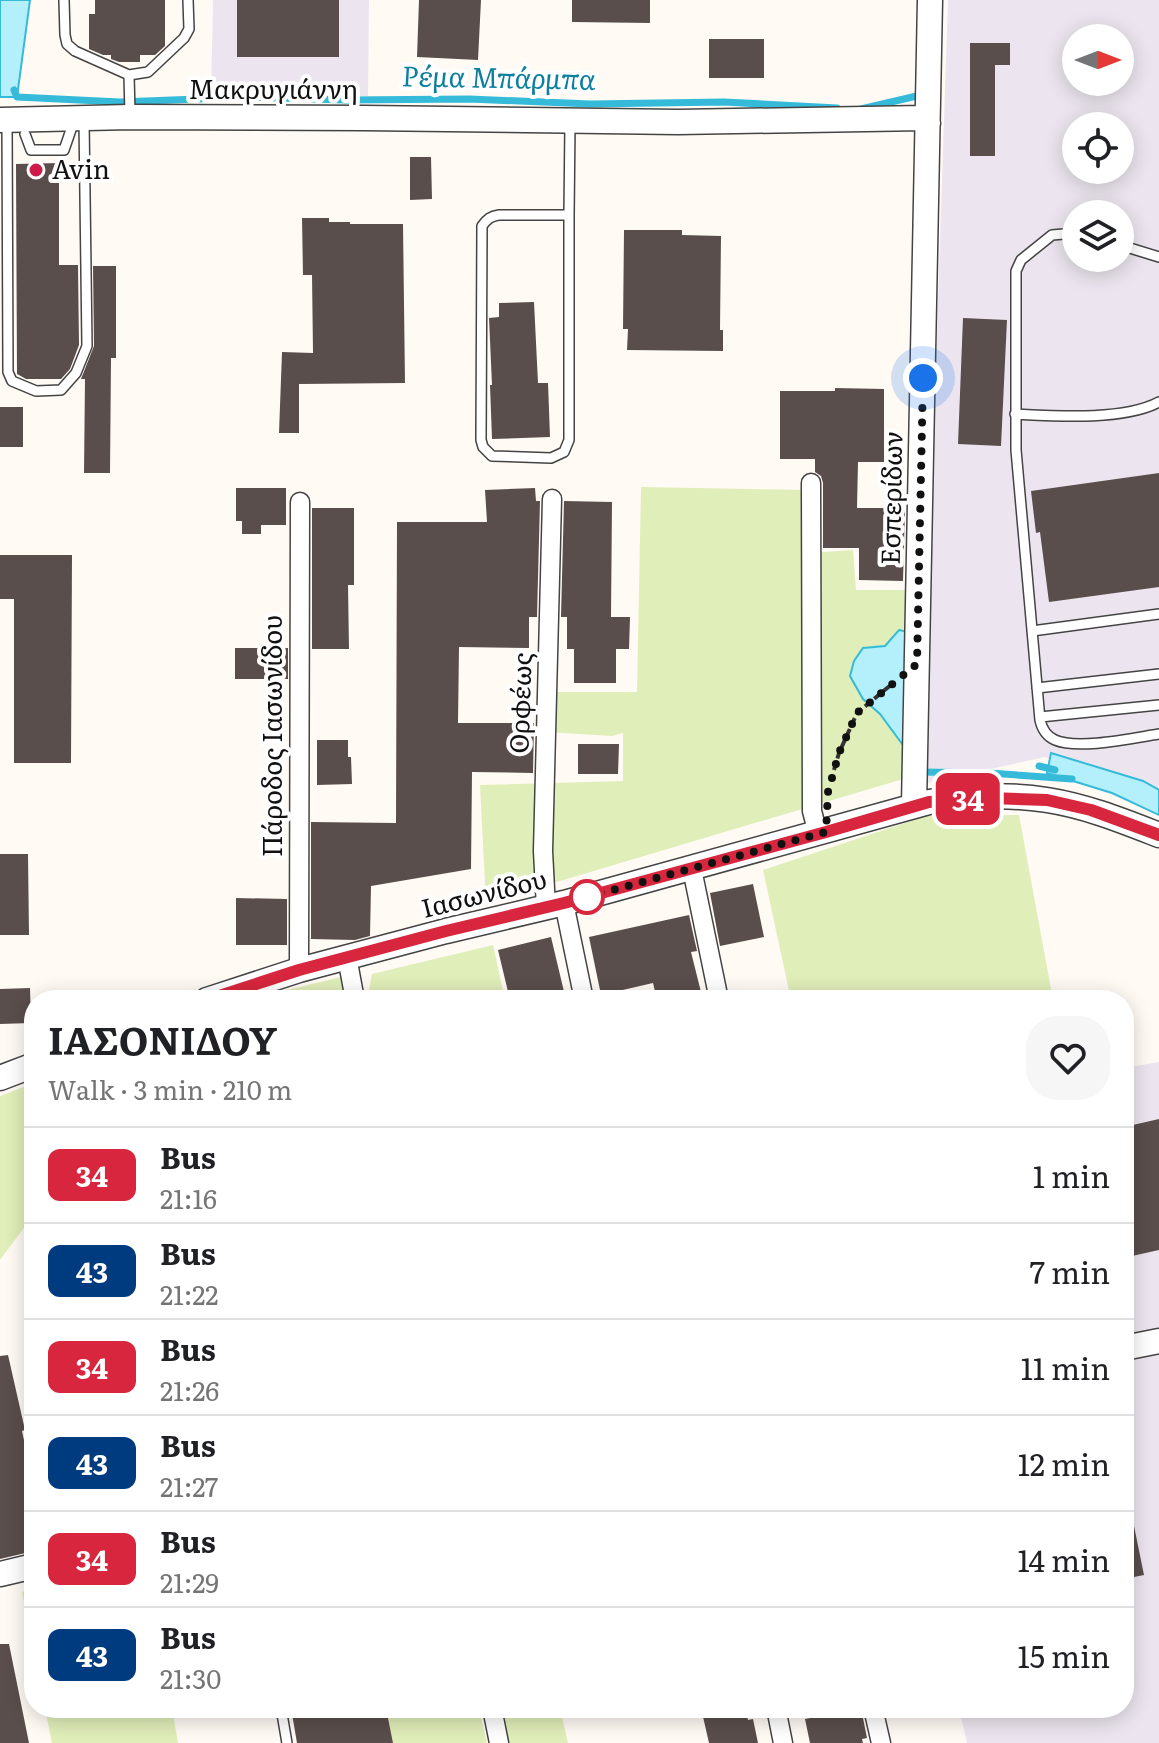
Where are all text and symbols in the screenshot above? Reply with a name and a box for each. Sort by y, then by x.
north arrow [1062,24,1134,96]
map controls [1062,24,1134,272]
water label: Ρέμα Μπάρμπα [401,53,597,99]
street label: Μακρυγιάννη [189,68,357,107]
button: locate [1062,112,1134,184]
place label: Avin [52,148,110,187]
marker: Avin [27,161,45,179]
button: layers [1062,200,1134,272]
your location [903,358,943,398]
street label: Εσπερίδων [869,431,910,565]
street label: Πάροδος Ιασωνίδου [251,615,290,857]
street label: Ορφέως [497,652,540,754]
line badge: 34 [932,773,1004,825]
text: 34 [952,778,984,820]
street label: Ιασωνίδου [417,857,550,926]
unlabelled marker [570,880,604,914]
text: ΙΑΣΟΝΙΔΟΥ [48,1010,277,1067]
button: heart [1026,1016,1110,1100]
text: Walk · 3 min · 210 m [48,1069,292,1108]
text: Bus [160,1134,216,1178]
text: 1 min [1033,1153,1110,1197]
text: 34 [76,1154,108,1196]
text: 21:16 [160,1178,217,1217]
text: Bus [160,1230,216,1274]
text: 7 min [1030,1249,1110,1293]
text: 43 [76,1250,108,1292]
text: 21:22 [160,1274,219,1313]
text: Bus [160,1326,216,1370]
text: 11 min [1021,1345,1110,1389]
text: 34 [76,1346,108,1388]
text: 21:26 [160,1370,219,1409]
text: Bus [160,1422,216,1466]
text: 12 min [1018,1441,1110,1485]
text: 43 [76,1442,108,1484]
text: 21:27 [160,1466,218,1505]
text: Bus [160,1518,216,1562]
text: 14 min [1018,1537,1110,1581]
text: 34 [76,1538,108,1580]
text: 21:29 [160,1562,219,1601]
text: Bus [160,1614,216,1658]
text: 15 min [1018,1633,1110,1677]
text: 43 [76,1634,108,1676]
text: 21:30 [160,1658,221,1697]

